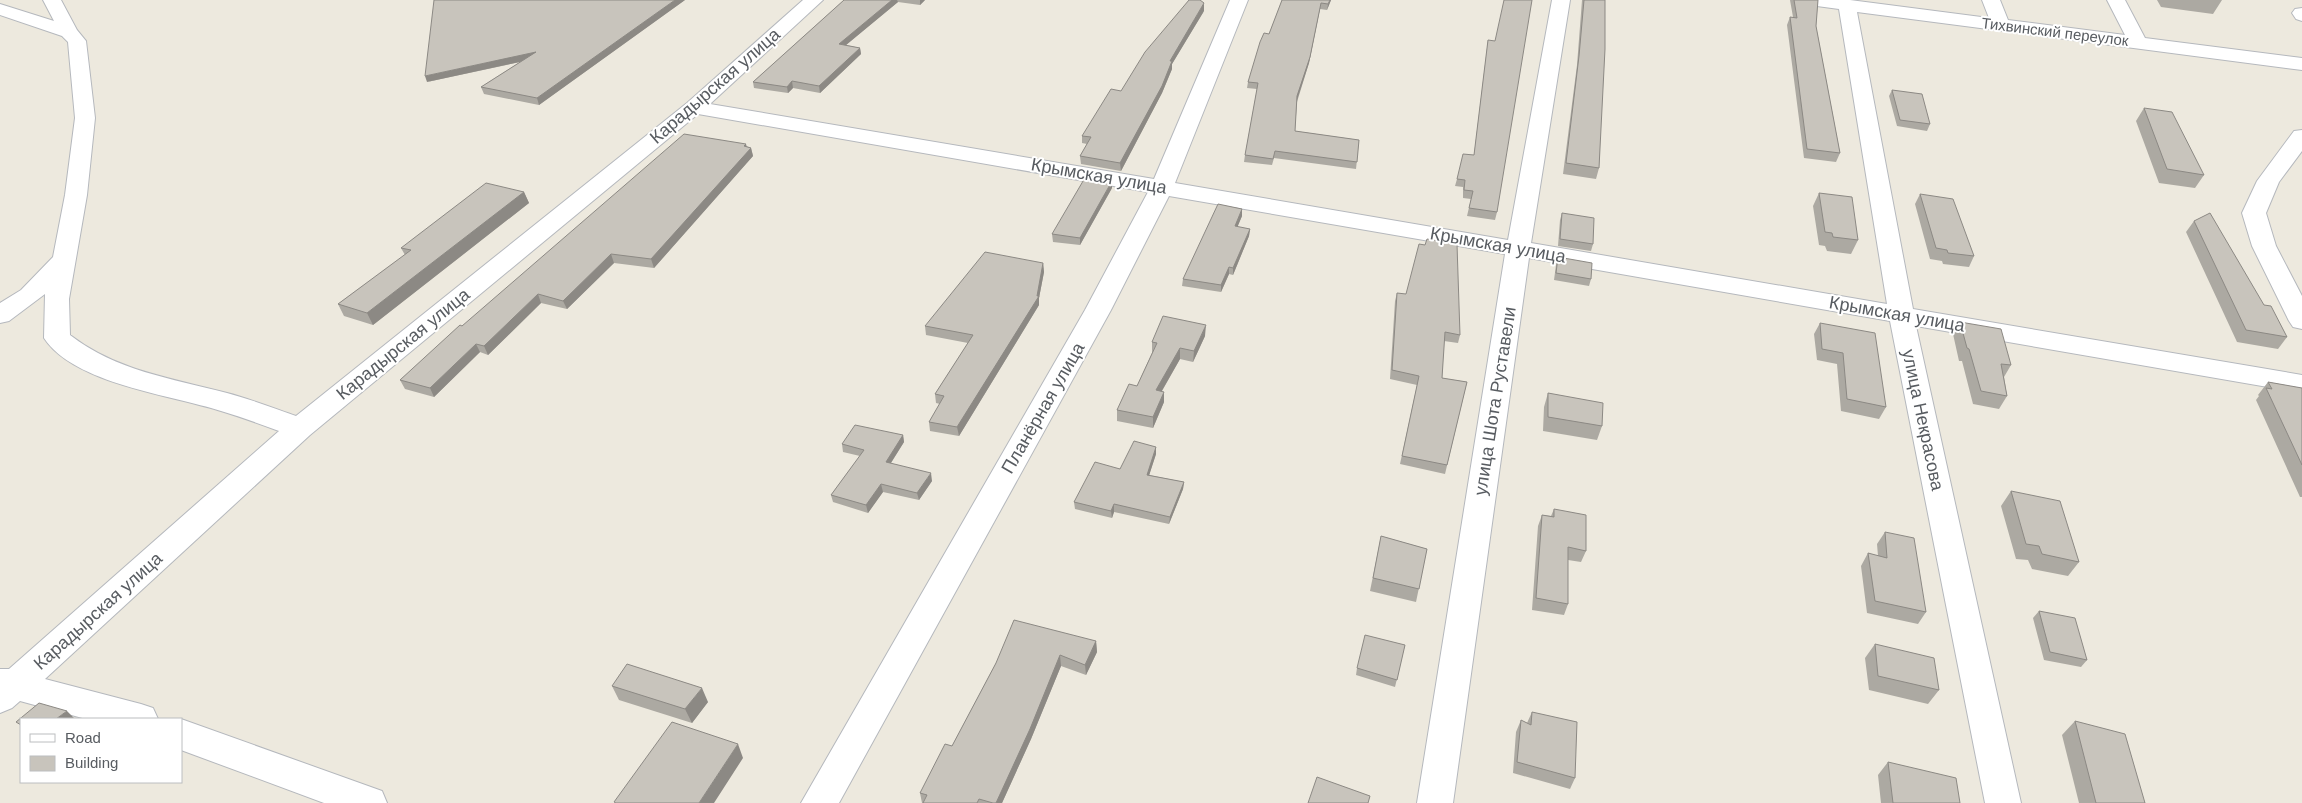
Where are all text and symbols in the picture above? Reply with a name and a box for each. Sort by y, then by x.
street label: Тихвинский переулок [1981,14,2130,49]
street label: Карадырская улица [646,24,785,148]
street label: Крымская улица [1030,154,1169,198]
street label: Крымская улица [1429,223,1568,267]
street label: Карадырская улица [332,284,474,404]
street label: Крымская улица [1828,292,1967,336]
street label: улица Шота Руставели [1470,305,1520,497]
street label: Планёрная улица [997,338,1089,477]
street label: улица Некрасова [1898,348,1948,493]
street label: Карадырская улица [30,548,167,674]
legend [20,718,182,783]
text: Road [65,729,101,746]
text: Building [65,754,118,771]

